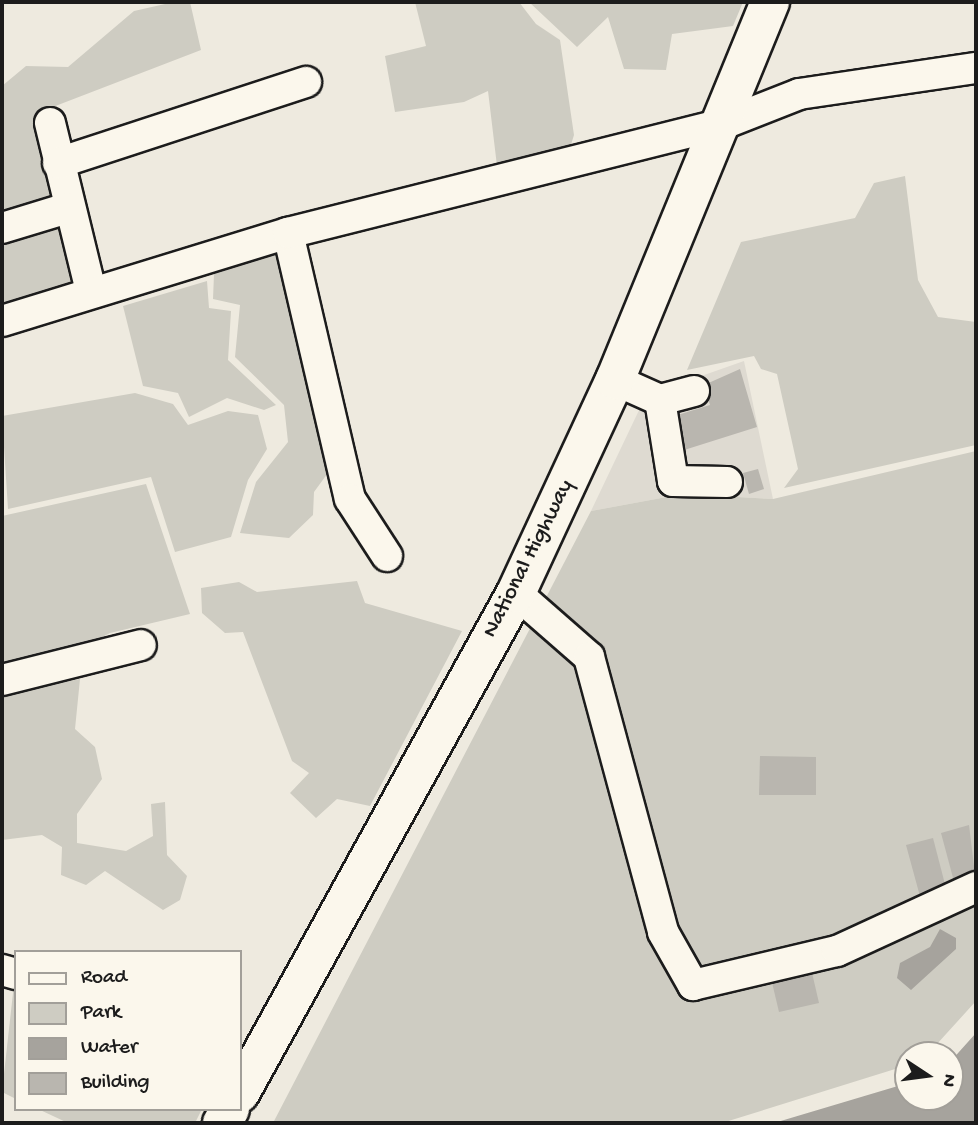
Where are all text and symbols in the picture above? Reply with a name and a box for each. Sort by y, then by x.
street label: National Highway [477,475,581,643]
legend [14,950,242,1111]
text: Road [81,966,127,991]
text: Park [81,1001,121,1026]
text: Water [81,1036,137,1061]
north arrow [894,1041,964,1111]
text: Building [81,1071,150,1096]
text: N [935,1072,961,1089]

